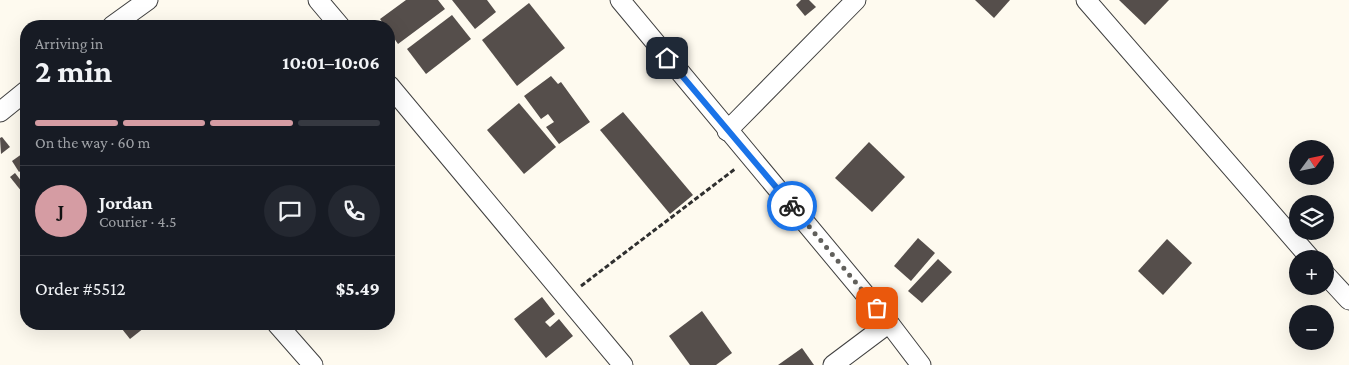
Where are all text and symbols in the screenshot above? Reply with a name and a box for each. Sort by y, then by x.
text: Arriving in [35,35,103,52]
pin [646,37,688,79]
icon: home [653,44,681,72]
text: 10:01–10:06 [282,52,380,73]
text: 2 min [35,53,112,89]
text: On the way · 60 m [35,134,150,151]
north arrow [1289,140,1334,185]
map controls [1289,140,1334,350]
courier [767,181,817,231]
button: chat [264,185,316,237]
button: phone [328,185,380,237]
text: Jordan [99,192,153,213]
icon: bike [778,192,806,220]
button: layers [1289,195,1334,240]
text: J [58,200,64,221]
text: Courier · 4.5 [99,213,177,230]
button: + [1289,250,1334,295]
text: Order #5512 [35,278,126,299]
text: $5.49 [336,278,380,299]
pin [856,287,898,329]
icon: bag [863,294,891,322]
button: − [1289,305,1334,350]

